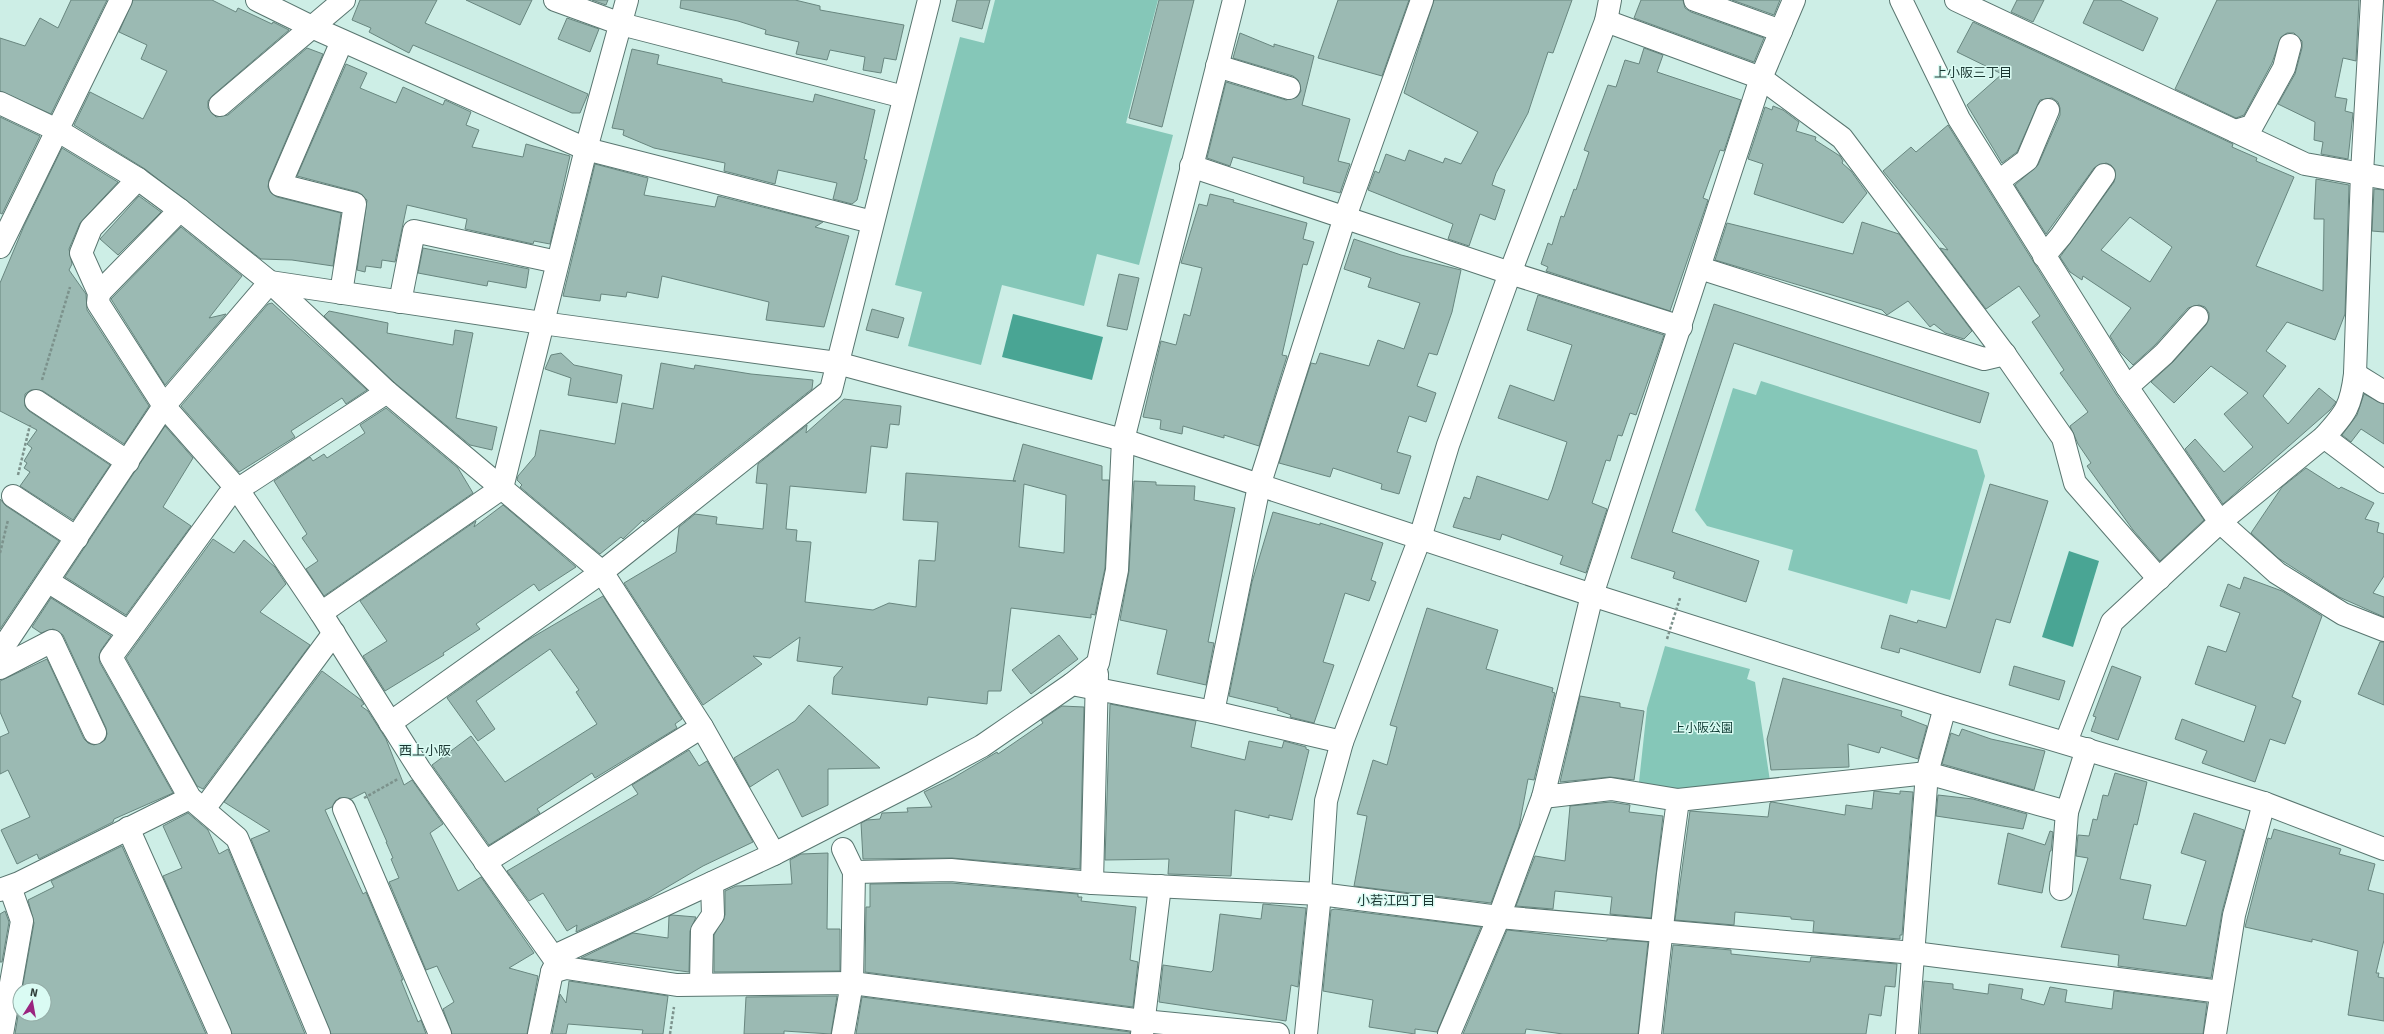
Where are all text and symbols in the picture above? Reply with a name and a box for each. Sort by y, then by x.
district label: 上小阪三丁目 [1934,65,2012,81]
park label: 上小阪公園 [1673,721,1733,736]
district label: 西上小阪 [399,743,451,759]
district label: 小若江四丁目 [1357,893,1435,909]
north arrow [12,982,52,1022]
text: N [29,986,39,1000]

